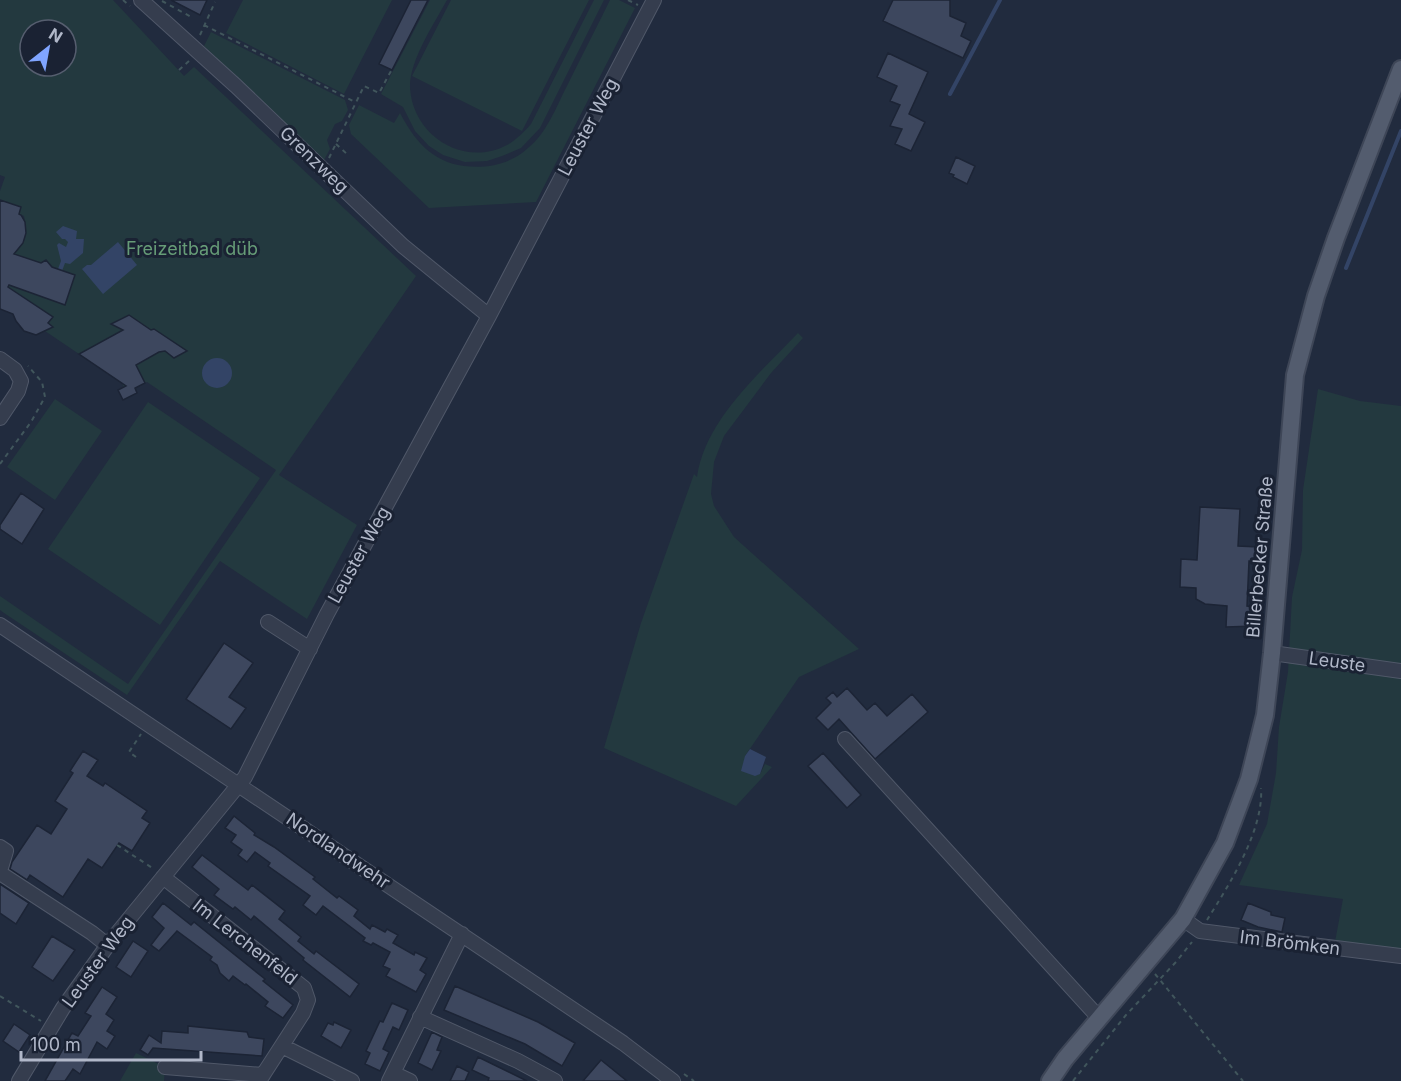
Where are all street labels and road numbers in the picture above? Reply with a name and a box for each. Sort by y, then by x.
street label: Leuster Weg [553,75,622,179]
street label: Grenzweg [276,122,353,197]
street label: Billerbecker Straße [1242,475,1277,639]
street label: Leuster Weg [323,503,394,607]
street label: Leuste [1307,647,1367,676]
street label: Nordlandwehr [283,808,394,893]
street label: Im Lerchenfeld [189,894,302,989]
street label: Leuster Weg [58,912,138,1011]
street label: Im Brömken [1239,926,1342,959]

